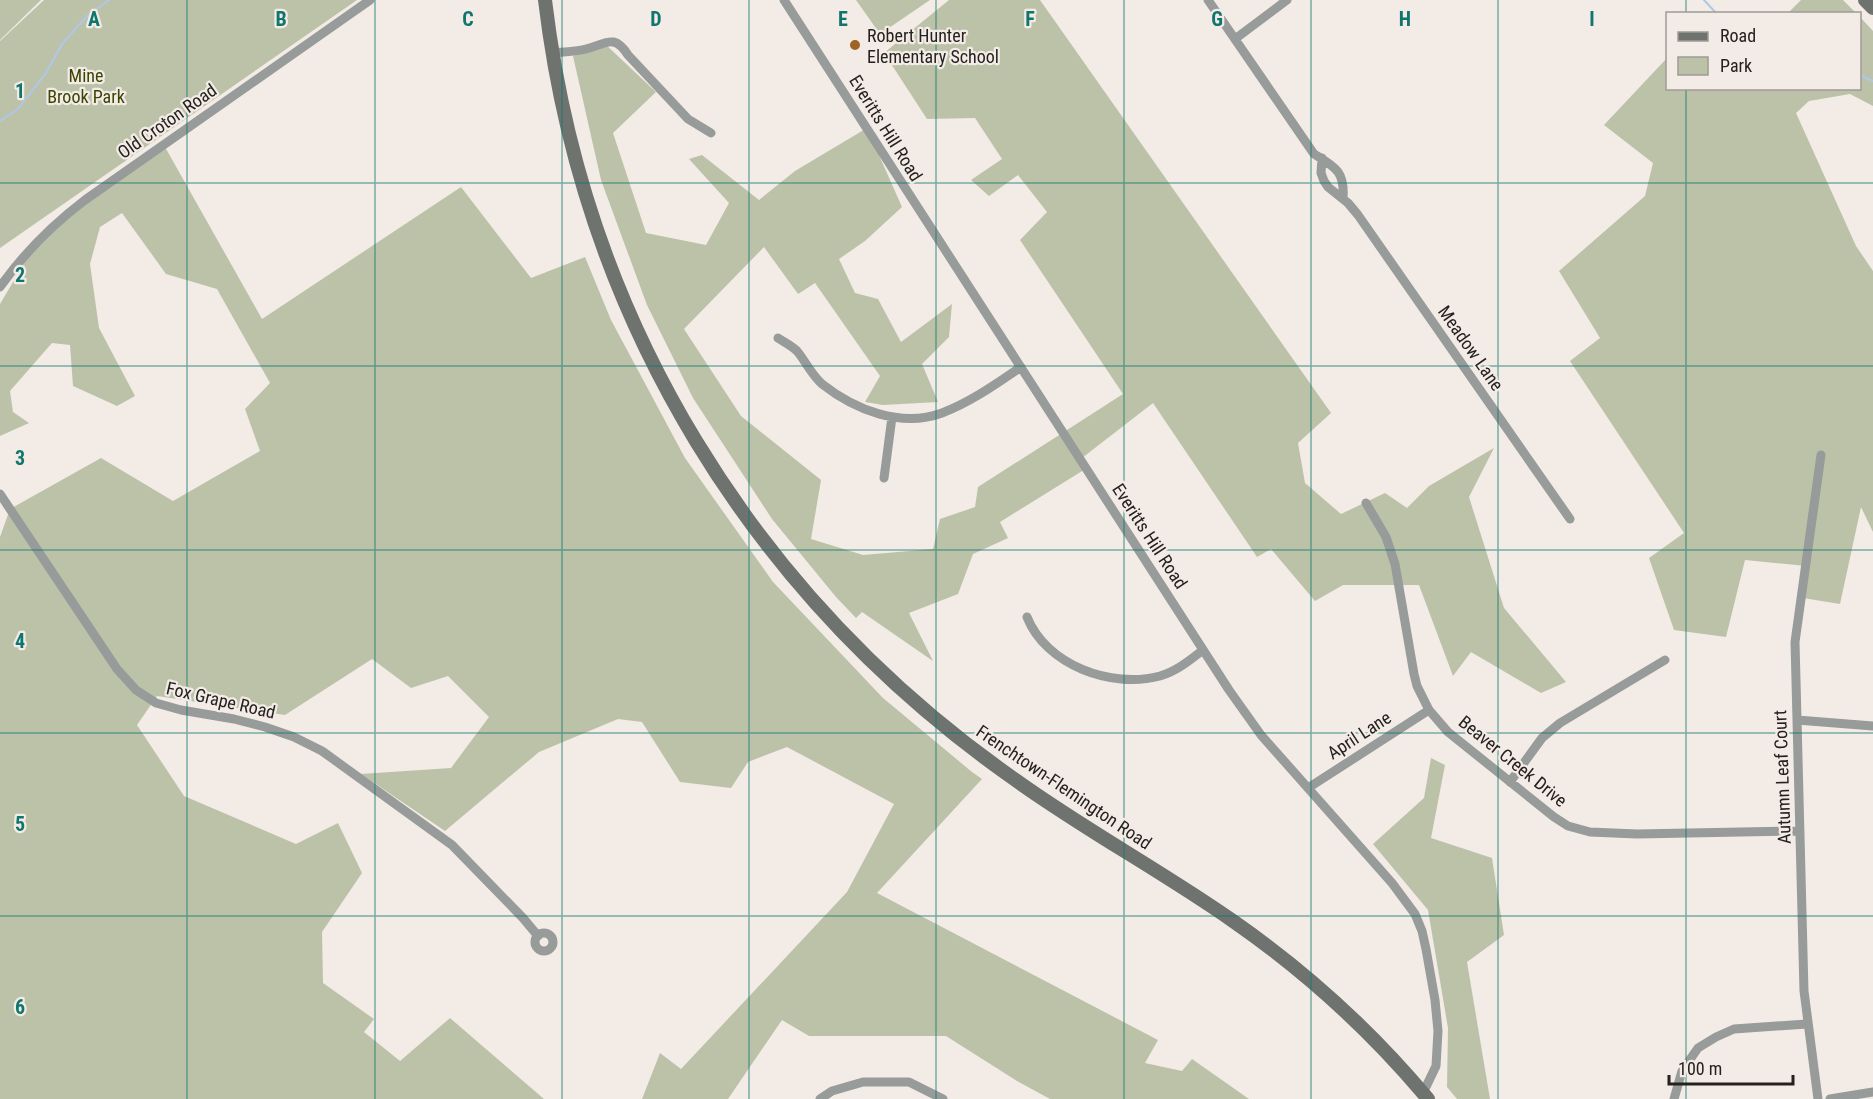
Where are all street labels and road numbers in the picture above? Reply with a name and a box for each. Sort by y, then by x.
street label: Everitts Hill Road [845,71,927,185]
street label: Old Croton Road [114,79,220,163]
street label: Meadow Lane [1434,302,1508,394]
street label: Everitts Hill Road [1108,479,1192,593]
street label: Fox Grape Road [164,677,278,723]
street label: April Lane [1323,707,1395,763]
street label: Autumn Leaf Court [1769,710,1795,844]
street label: Beaver Creek Drive [1455,711,1571,811]
street label: Frenchtown-Flemington Road [972,721,1156,853]

